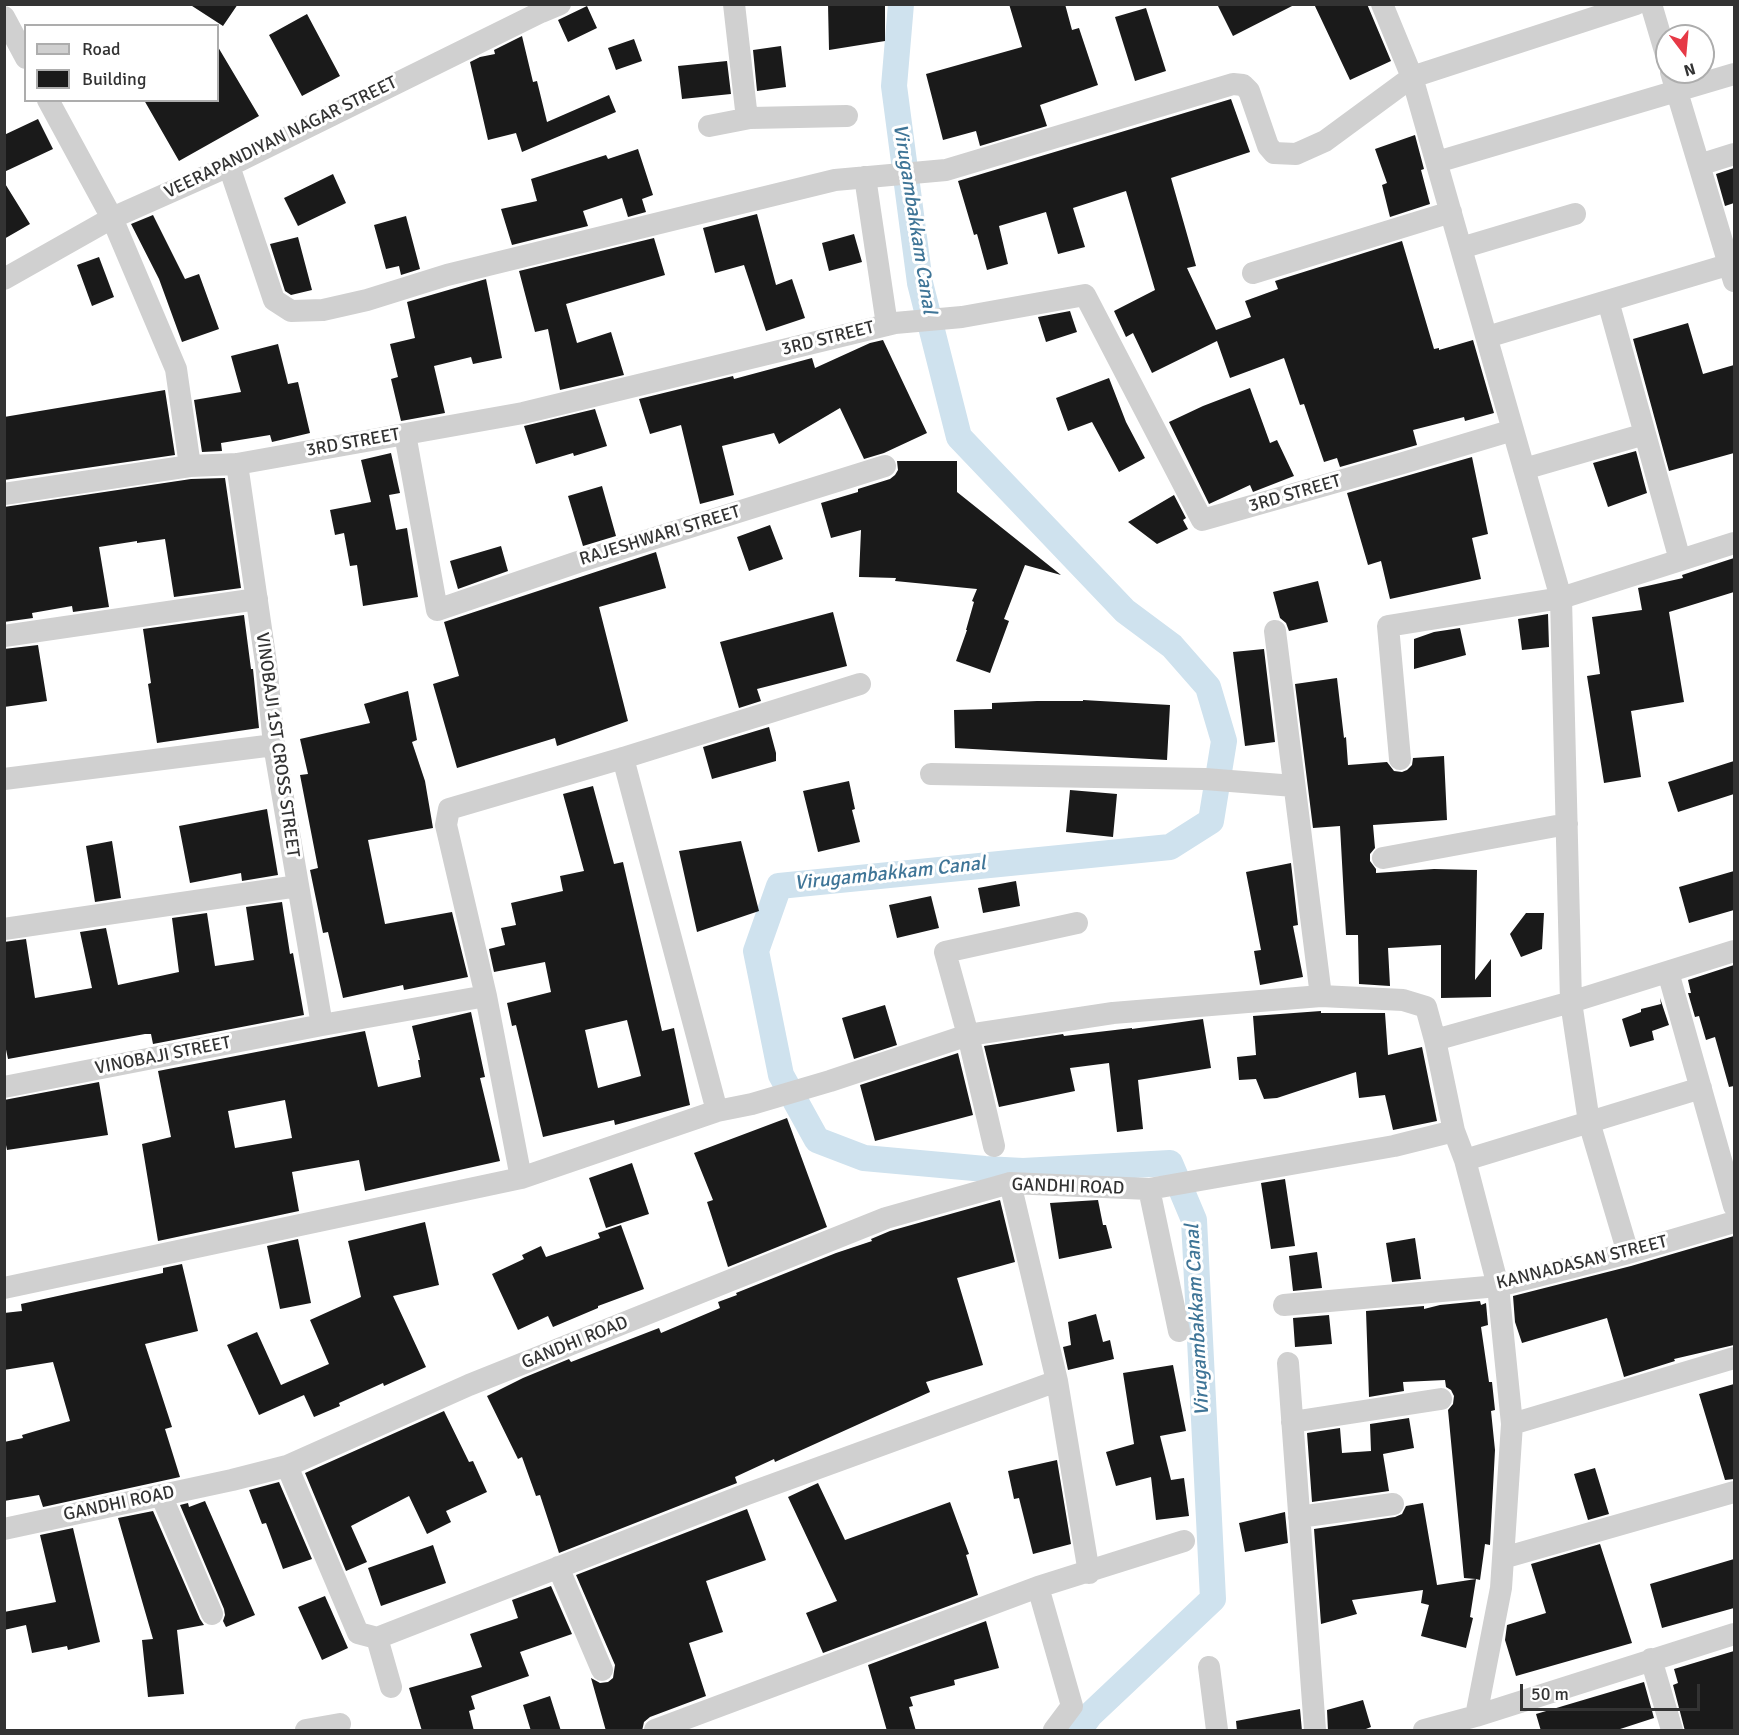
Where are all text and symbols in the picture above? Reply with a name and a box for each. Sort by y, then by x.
legend [24,24,219,102]
north arrow [1655,24,1715,84]
text: Road [82,38,121,60]
text: N [1681,58,1698,81]
text: Building [82,68,146,90]
street label: VEERAPANDIYAN NAGAR STREET [161,72,401,204]
water label: Virugambakkam Canal [887,122,941,316]
street label: 3RD STREET [780,317,876,361]
street label: 3RD STREET [305,424,401,462]
street label: 3RD STREET [1247,471,1343,517]
street label: RAJESHWARI STREET [577,501,743,571]
street label: VINOBAJI 1ST CROSS STREET [251,631,303,859]
water label: Virugambakkam Canal [793,852,987,896]
street label: VINOBAJI STREET [93,1032,233,1080]
street label: GANDHI ROAD [1011,1174,1125,1200]
water label: Virugambakkam Canal [1181,1223,1215,1417]
street label: KANNADASAN STREET [1494,1231,1670,1295]
street label: GANDHI ROAD [519,1312,631,1374]
street label: GANDHI ROAD [62,1482,176,1526]
scale bar [1523,1672,1703,1710]
text: 50 m [1531,1683,1569,1705]

